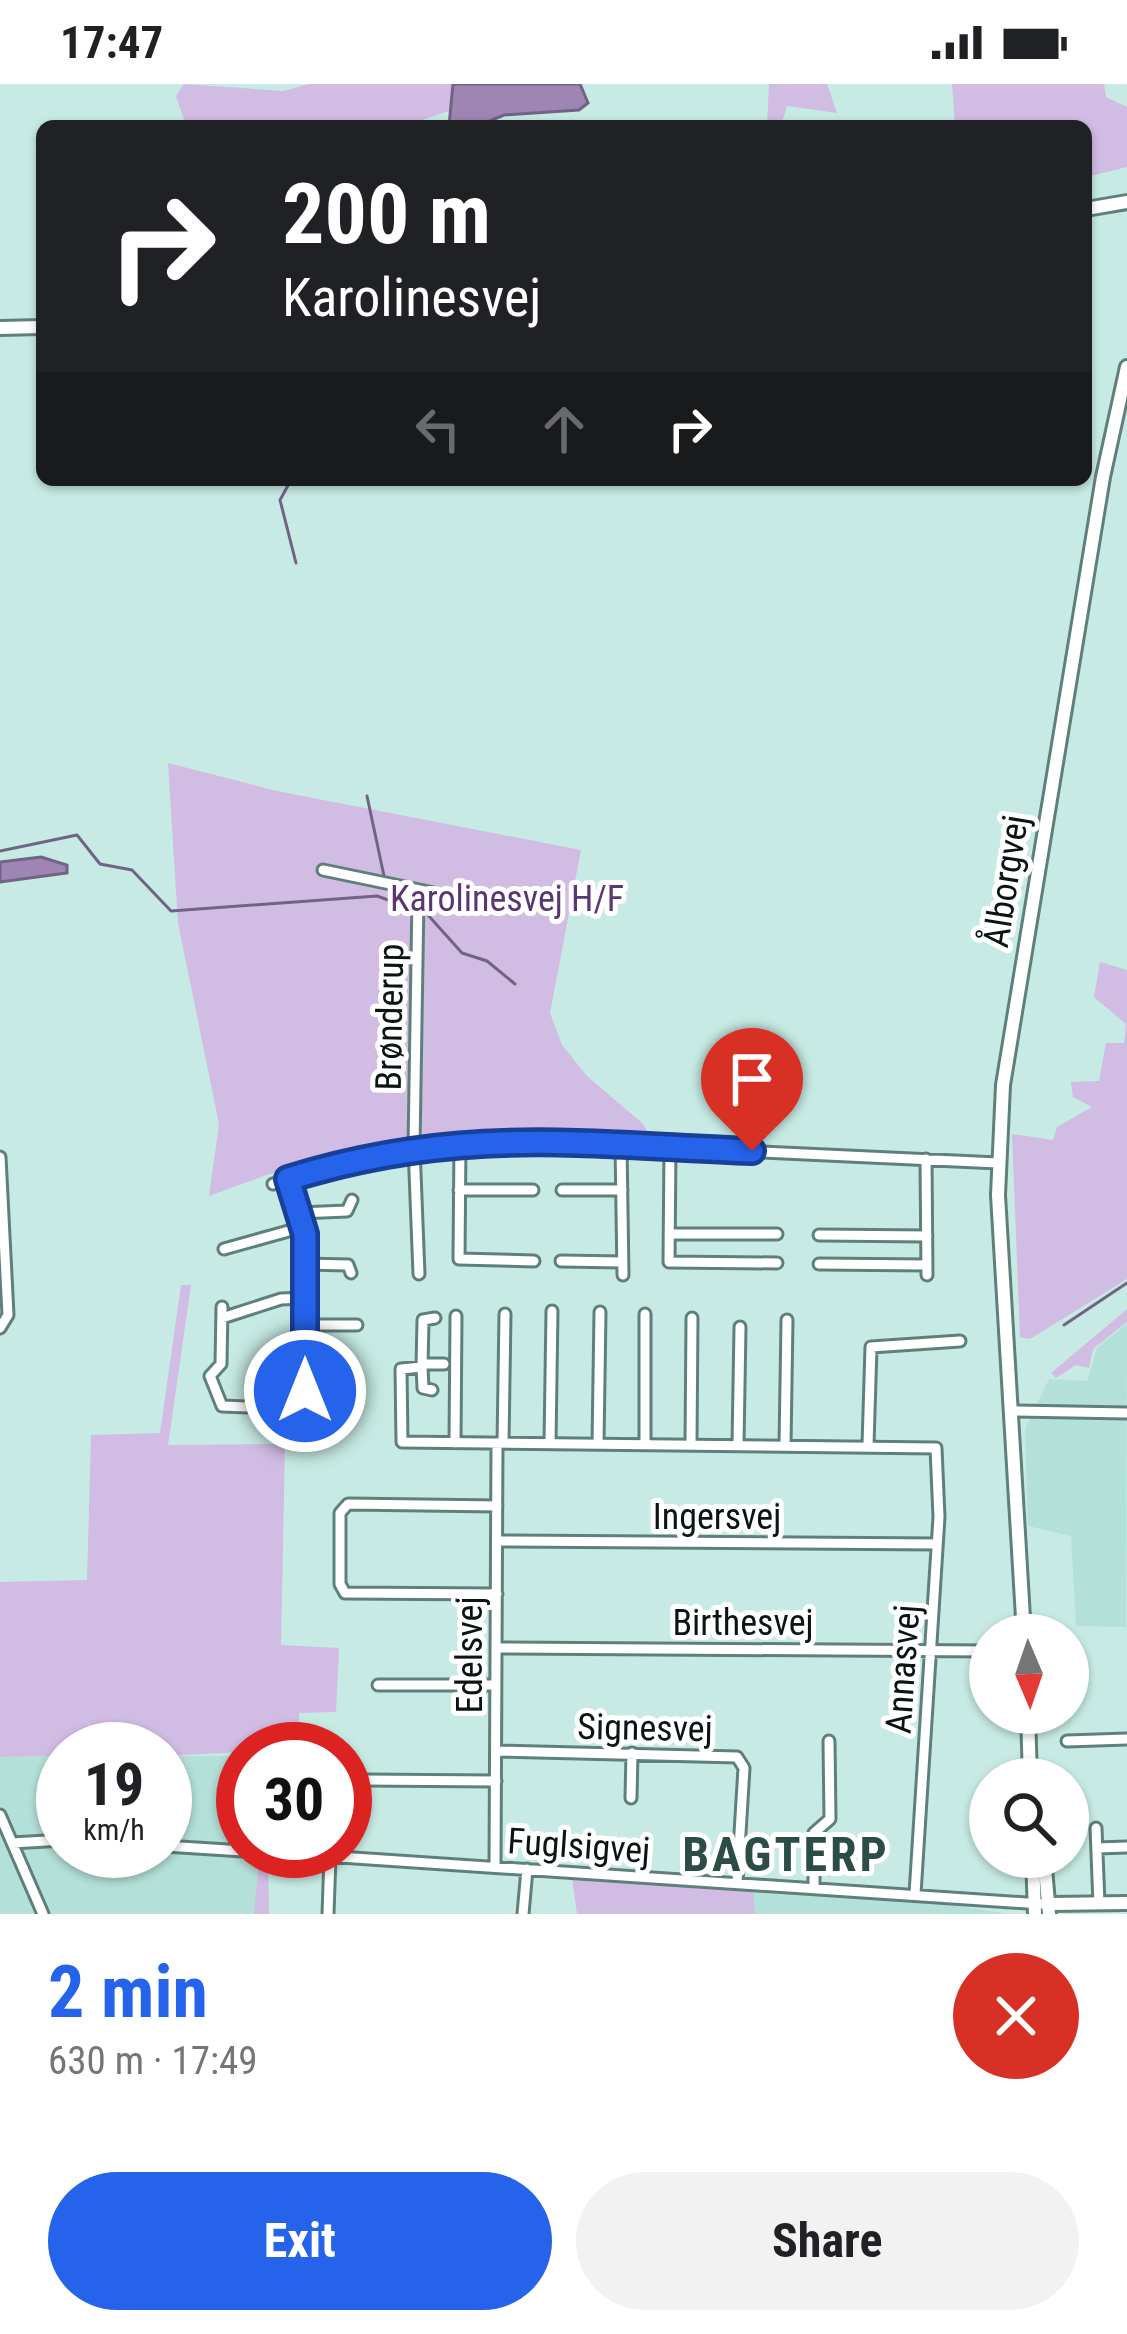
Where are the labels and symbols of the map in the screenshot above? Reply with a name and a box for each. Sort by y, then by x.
street label: Ålborgvej [973,812,1037,950]
park label: Karolinesvej H/F [390,878,624,920]
street label: Brønderup [368,943,412,1091]
pin [701,1028,803,1151]
position arrow [242,1328,368,1454]
street label: Ingersvej [653,1496,781,1538]
street label: Edelsvej [449,1596,491,1714]
street label: Birthesvej [672,1602,814,1644]
street label: Annasvej [878,1603,928,1735]
north arrow [969,1614,1089,1734]
street label: Signesvej [577,1706,713,1750]
speed limit sign: 30 [216,1722,372,1878]
street label: Fuglsigvej [506,1820,652,1872]
district label: BAGTERP [682,1826,890,1883]

